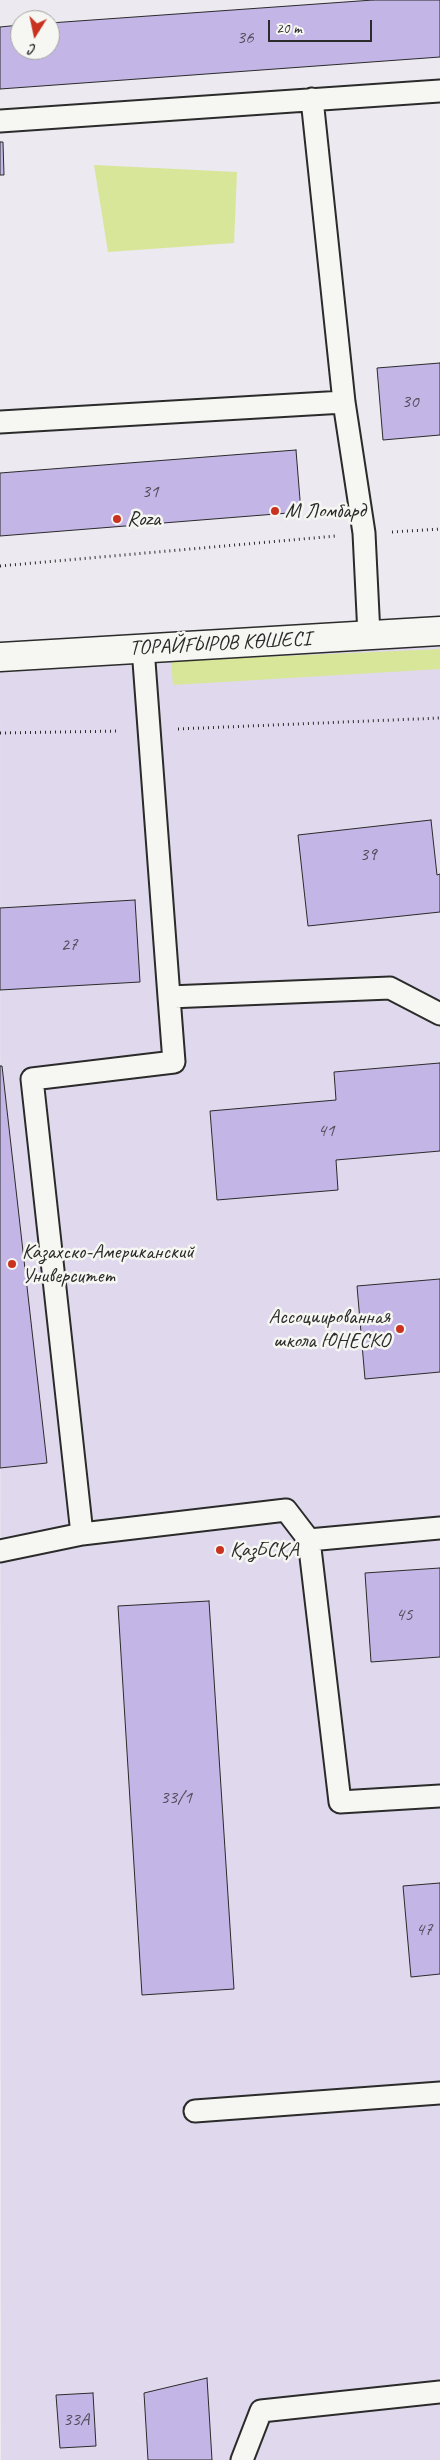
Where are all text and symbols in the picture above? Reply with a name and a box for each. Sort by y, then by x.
north arrow [10,10,60,60]
scale bar [270,10,374,42]
text: 20 m [276,19,302,38]
house number: 36 [236,27,254,49]
text: С [28,40,37,58]
house number: 30 [401,391,419,413]
house number: 31 [141,481,159,503]
place label: М Ломбард [285,498,366,524]
marker: М Ломбард [269,505,281,517]
place label: Roza [127,506,161,532]
marker: Roza [111,513,123,525]
street label: ТОРАЙҒЫРОВ КӨШЕСІ [129,627,311,661]
house number: 39 [359,844,377,866]
house number: 27 [60,934,78,956]
house number: 41 [317,1120,335,1142]
place label: Казахско-Американский Университет [22,1239,194,1289]
marker: Казахско-Американский Университет [6,1258,18,1270]
place label: Ассоциированная школа ЮНЕСКО [269,1304,390,1354]
marker: Ассоциированная школа ЮНЕСКО [394,1323,406,1335]
place label: ҚазБСҚА [230,1537,299,1563]
marker: ҚазБСҚА [214,1544,226,1556]
house number: 45 [395,1604,413,1626]
house number: 33/1 [160,1787,192,1809]
house number: 47 [415,1919,433,1941]
house number: 33А [63,2409,89,2431]

